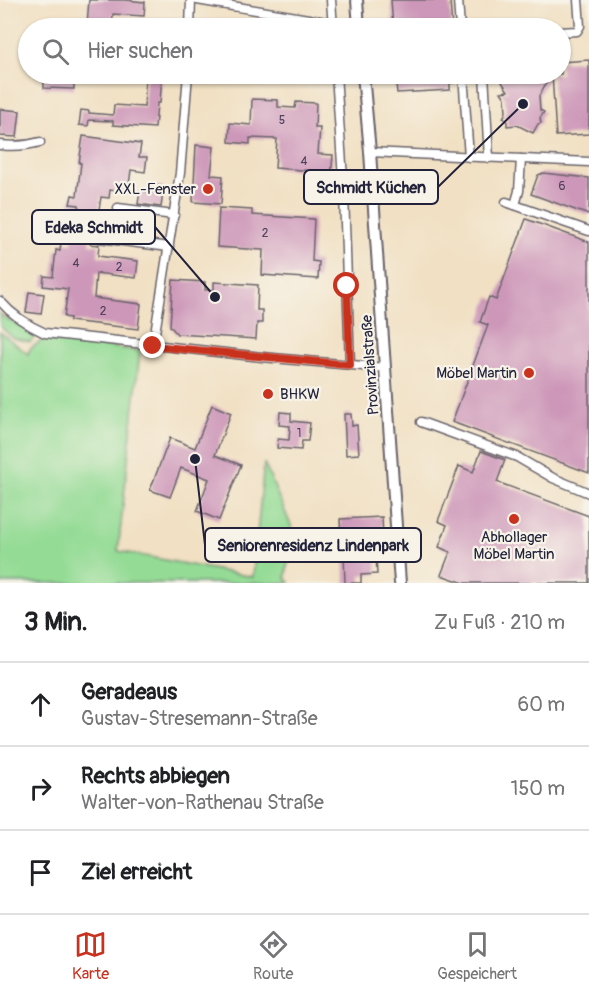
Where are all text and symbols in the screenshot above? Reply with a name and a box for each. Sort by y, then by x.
search box [18,18,571,84]
icon: search [39,35,72,68]
text: Hier suchen [87,37,193,65]
house number: 5 [279,113,285,128]
house number: 4 [301,154,308,169]
callout: Schmidt Küchen [304,170,438,204]
text: Schmidt Küchen [316,178,426,198]
house number: 6 [559,179,566,194]
place label: XXL-Fenster [115,180,197,199]
marker: XXL-Fenster [201,182,215,196]
callout: Edeka Schmidt [32,210,155,244]
text: Edeka Schmidt [45,218,144,238]
house number: 2 [262,226,269,241]
house number: 4 [73,256,80,271]
house number: 2 [116,260,123,275]
route start [333,272,359,298]
house number: 2 [100,304,107,319]
street label: Provinzialstraße [357,314,383,416]
route end [139,332,165,358]
place label: Möbel Martin [436,364,517,383]
marker: Möbel Martin [522,366,536,380]
place label: BHKW [280,385,320,404]
marker: BHKW [261,387,275,401]
house number: 1 [297,426,301,441]
marker: Abhollager Möbel Martin [507,512,521,526]
callout: Seniorenresidenz Lindenpark [205,528,421,562]
place label: Abhollager Möbel Martin [474,528,554,564]
text: Seniorenresidenz Lindenpark [217,536,409,556]
text: 3 Min. [24,606,88,638]
text: Zu Fuß · 210 m [434,610,565,635]
text: Geradeaus [81,678,177,706]
icon: ahead [24,688,57,721]
text: 60 m [518,692,565,717]
text: Gustav-Stresemann-Straße [81,706,318,731]
text: Rechts abbiegen [81,762,230,790]
icon: right [24,772,57,805]
text: 150 m [511,776,565,801]
text: Walter-von-Rathenau Straße [81,790,324,815]
icon: arrive [24,856,57,889]
text: Ziel erreicht [81,858,192,886]
tab: Karte [72,928,109,984]
tab: Route [253,928,293,984]
tab: Gespeichert [437,928,517,984]

